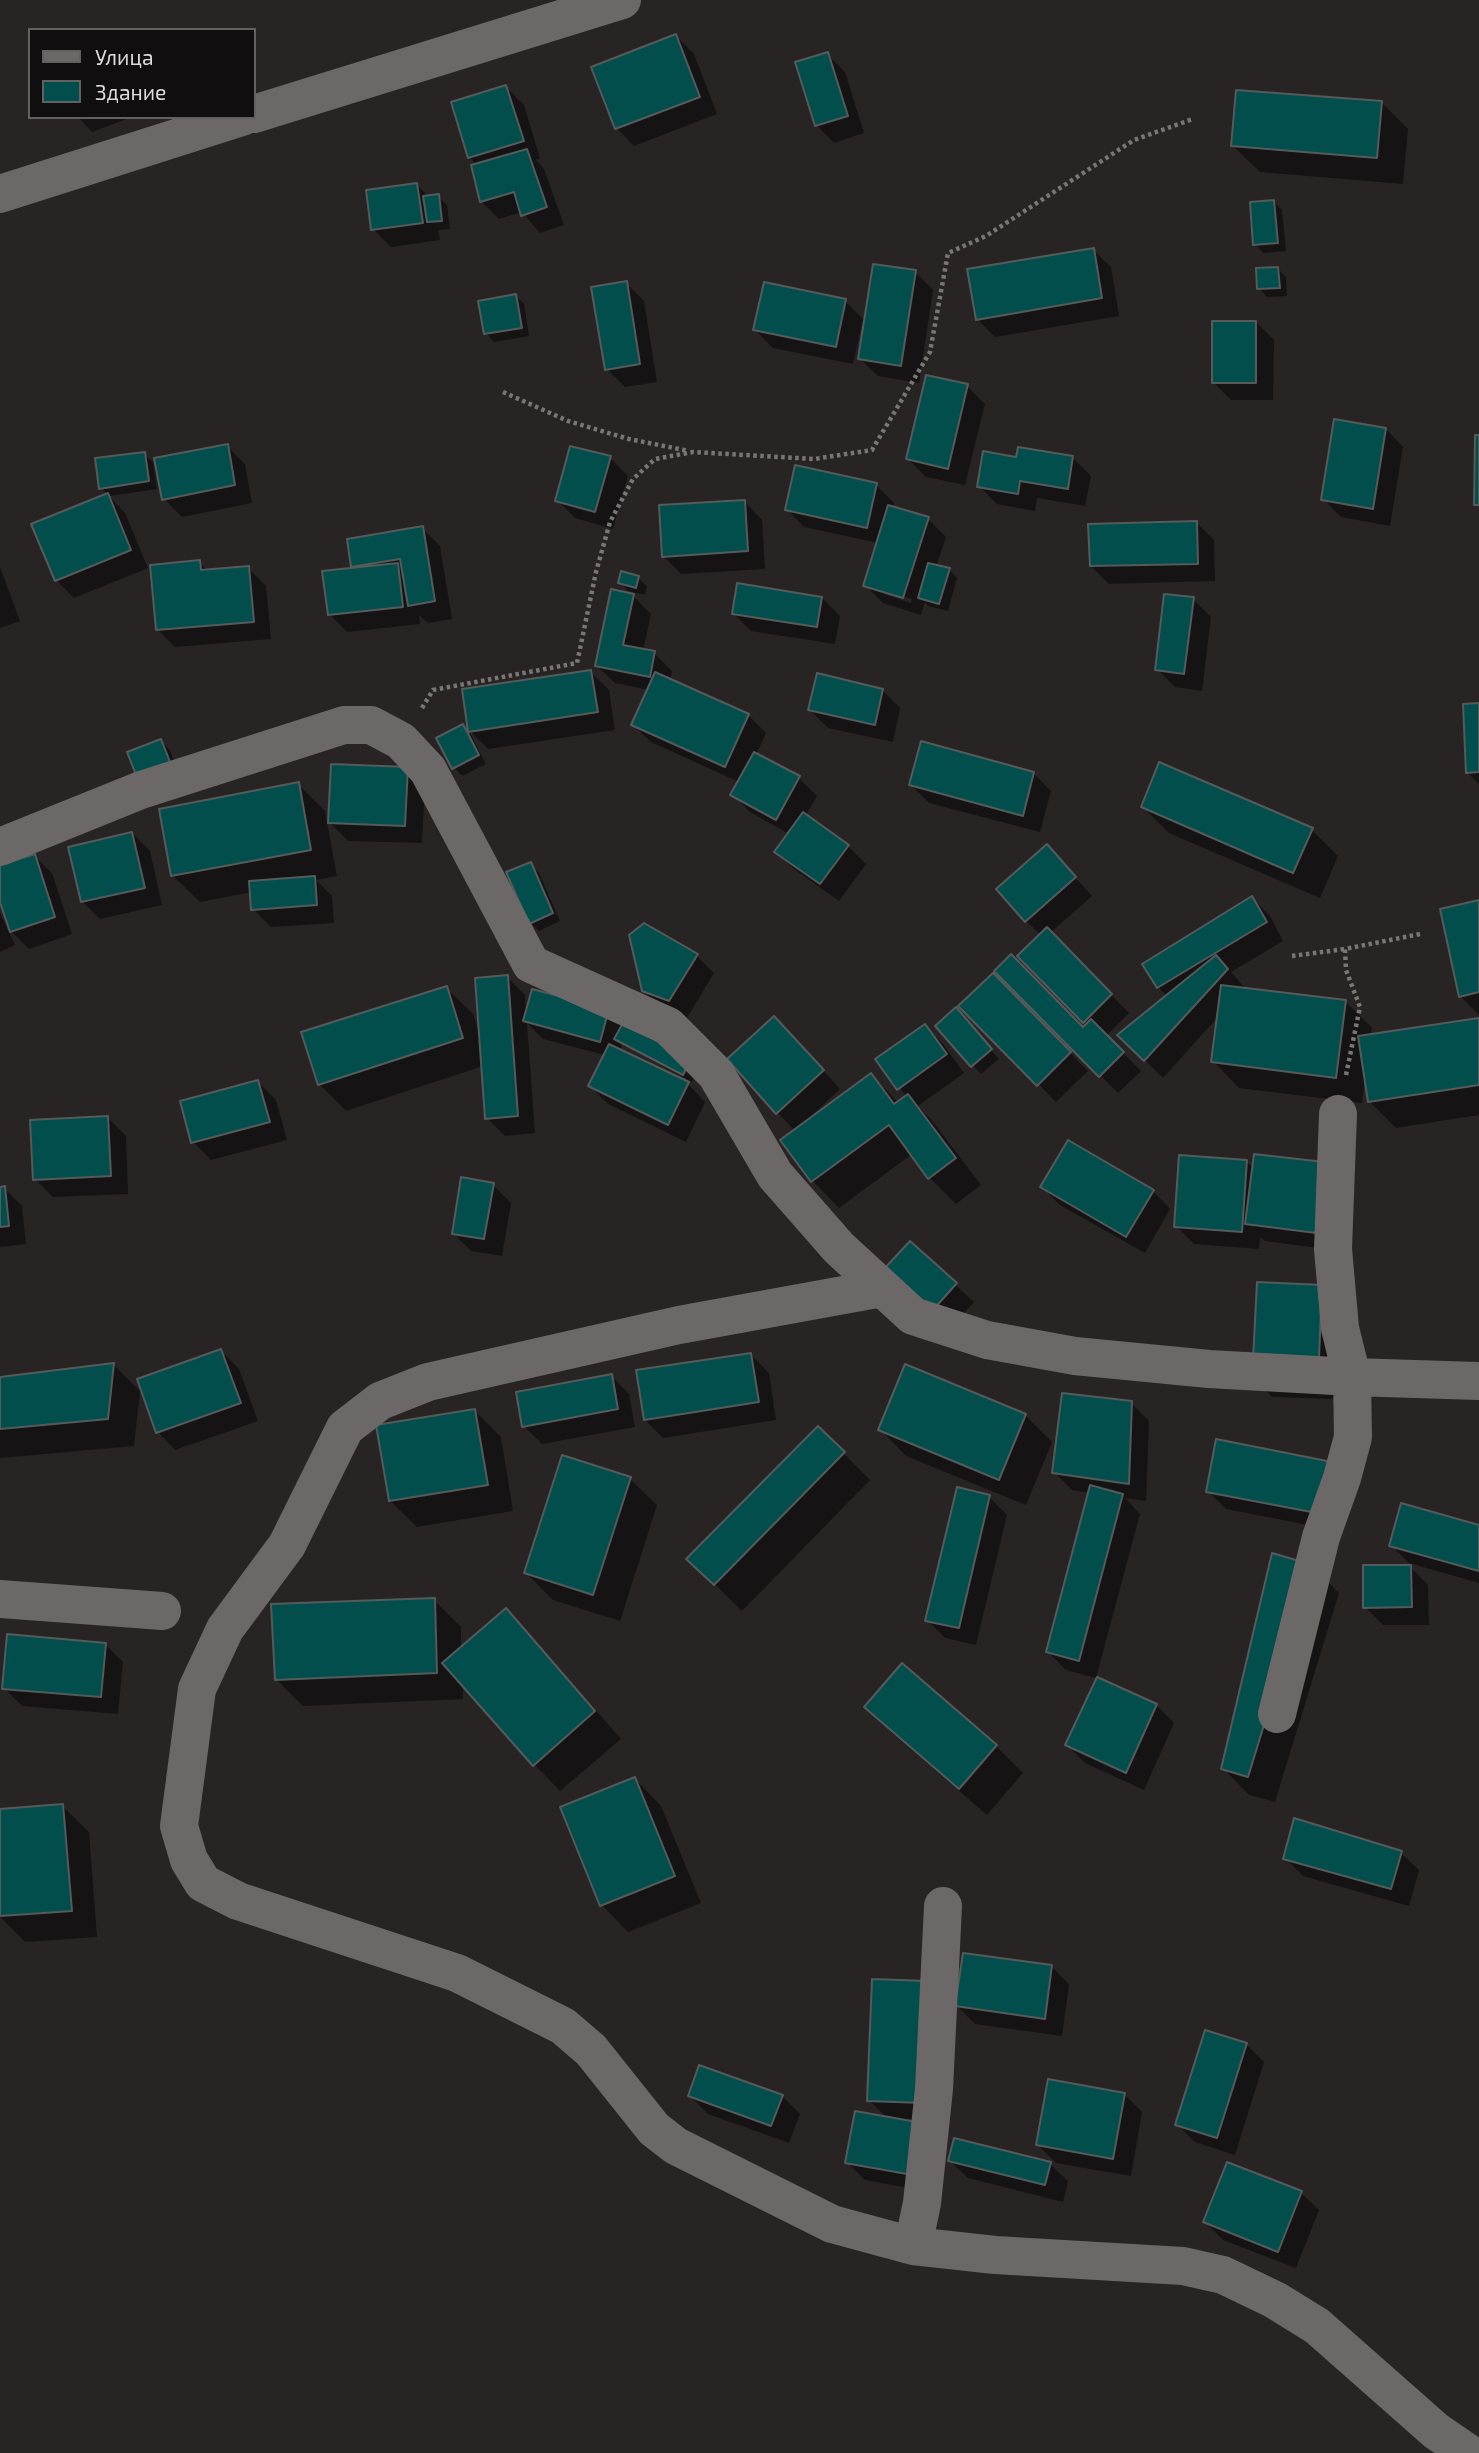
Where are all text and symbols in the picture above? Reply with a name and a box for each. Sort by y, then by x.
legend [28,28,256,119]
text: Улица [95,44,154,69]
text: Здание [95,79,166,104]

